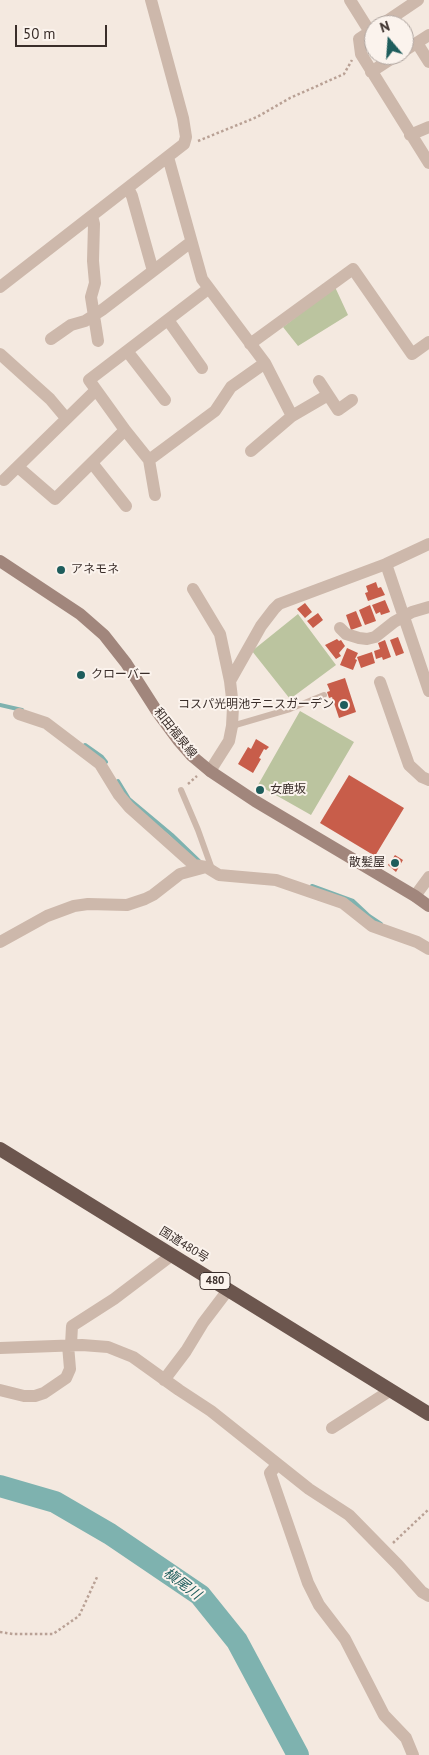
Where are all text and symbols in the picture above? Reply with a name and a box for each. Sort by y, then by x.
scale bar [18,15,110,47]
north arrow [364,15,414,65]
text: N [378,17,392,37]
text: 50 m [23,24,56,43]
place label: アネモネ [71,563,119,577]
marker: アネモネ [55,564,67,576]
place label: クローバー [91,668,151,682]
marker: クローバー [75,669,87,681]
place label: コスパ光明池テニスガーデン [178,698,334,712]
marker: コスパ光明池テニスガーデン [338,699,350,711]
street label: 和田福泉線 [151,705,199,761]
place label: 女鹿坂 [270,783,306,797]
marker: 女鹿坂 [254,784,266,796]
place label: 散髪屋 [349,856,385,870]
marker: 散髪屋 [389,857,401,869]
street label: 国道480号 [157,1224,211,1266]
road number: 480 [200,1272,230,1290]
water label: 槇尾川 [160,1565,204,1603]

